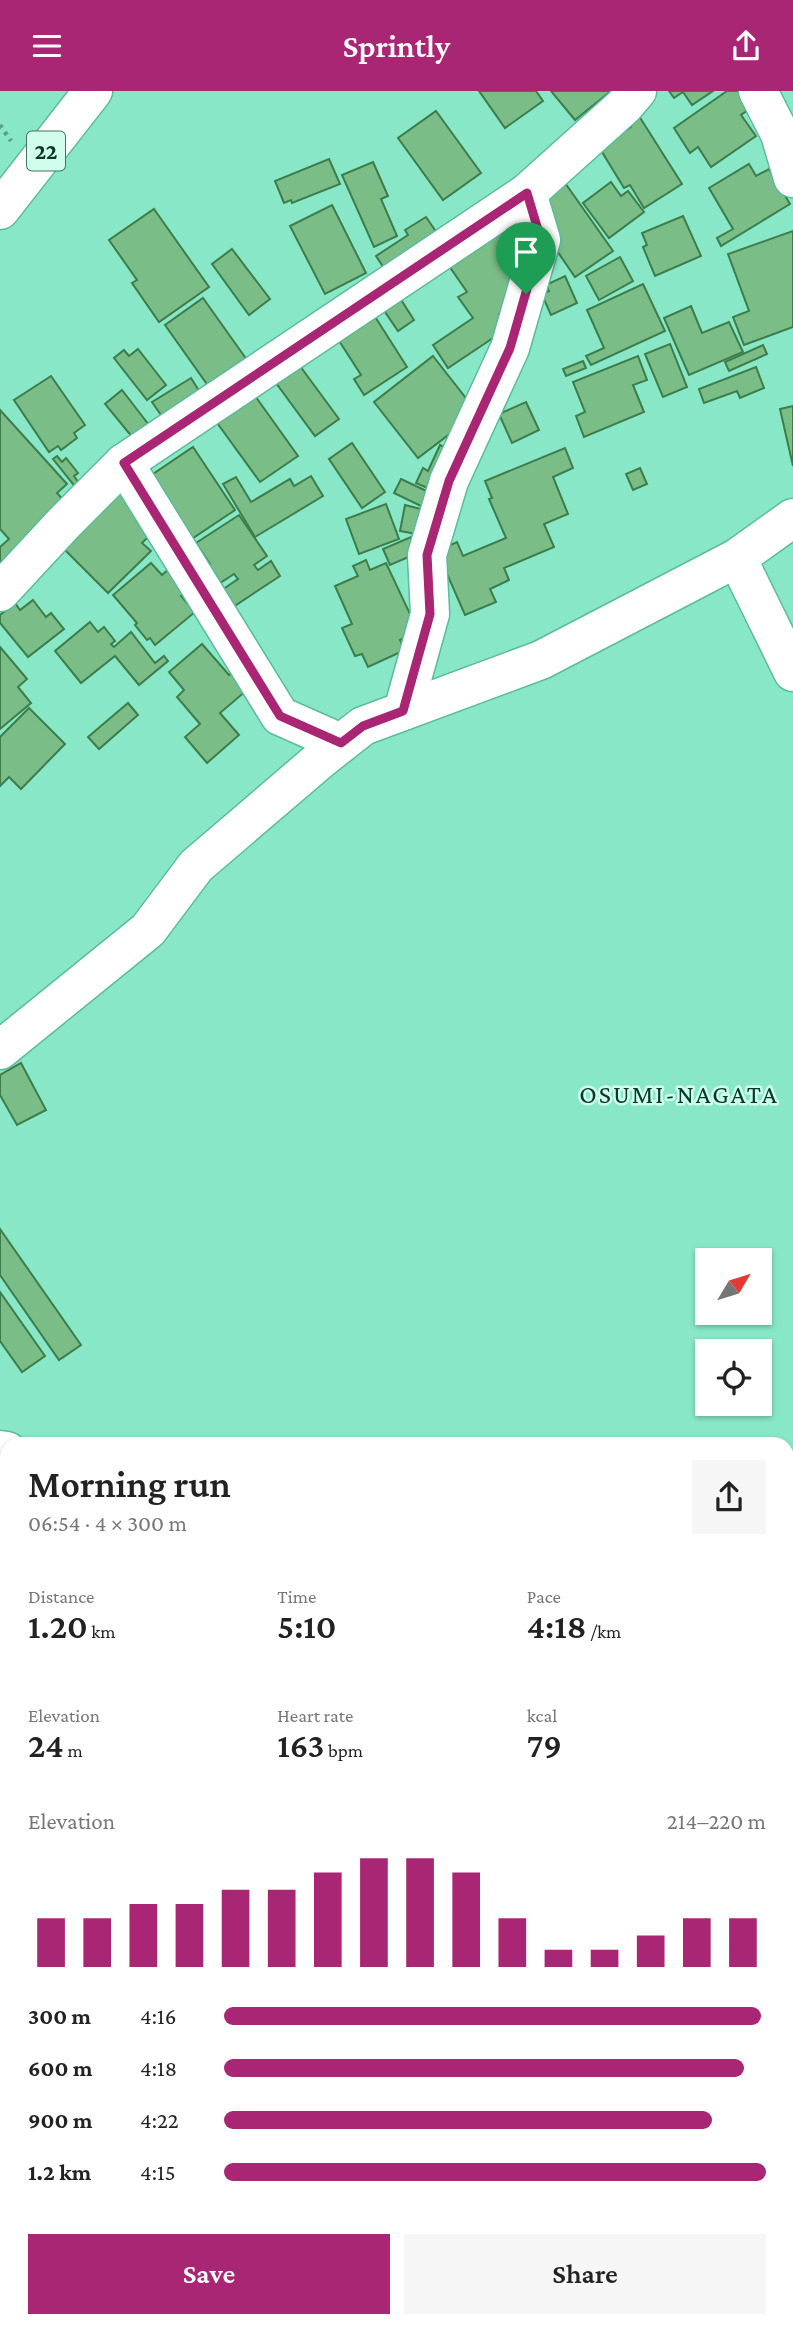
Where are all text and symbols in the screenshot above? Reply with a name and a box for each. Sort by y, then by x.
icon: menu [28,27,66,65]
icon: share [727,27,765,65]
text: Sprintly [343,28,450,64]
road number: 22 [27,131,65,171]
pin [496,222,556,294]
icon: arrive [507,233,545,271]
district label: OSUMI-NAGATA [579,1080,779,1109]
north arrow [695,1248,772,1325]
map controls [695,1248,772,1416]
button: locate [695,1339,772,1416]
button: share [692,1460,766,1534]
text: Morning run [28,1463,231,1505]
text: 06:54 · 4 × 300 m [28,1510,187,1536]
text: Distance [28,1586,94,1607]
text: Time [277,1586,316,1607]
text: Pace [527,1586,561,1607]
text: 1.20 [28,1607,88,1646]
text: 5:10 [277,1607,337,1646]
text: 4:18 [527,1607,587,1646]
text: km [88,1621,116,1642]
text: /km [587,1621,621,1642]
text: Elevation [28,1705,100,1726]
text: Heart rate [277,1705,353,1726]
text: kcal [527,1705,557,1726]
text: 24 [28,1726,64,1765]
text: 163 [277,1726,324,1765]
text: 79 [527,1726,562,1765]
text: m [64,1740,83,1761]
text: bpm [324,1740,363,1761]
text: Elevation [28,1808,115,1834]
text: 214–220 m [667,1808,766,1834]
text: 300 m [28,2003,91,2029]
text: 4:16 [140,2003,176,2029]
text: 600 m [28,2055,92,2081]
text: 4:18 [140,2055,177,2081]
text: 900 m [28,2107,92,2133]
text: 4:22 [140,2107,179,2133]
text: 1.2 km [28,2159,91,2185]
text: 4:15 [140,2159,176,2185]
button: Save [28,2234,390,2314]
button: Share [404,2234,766,2314]

